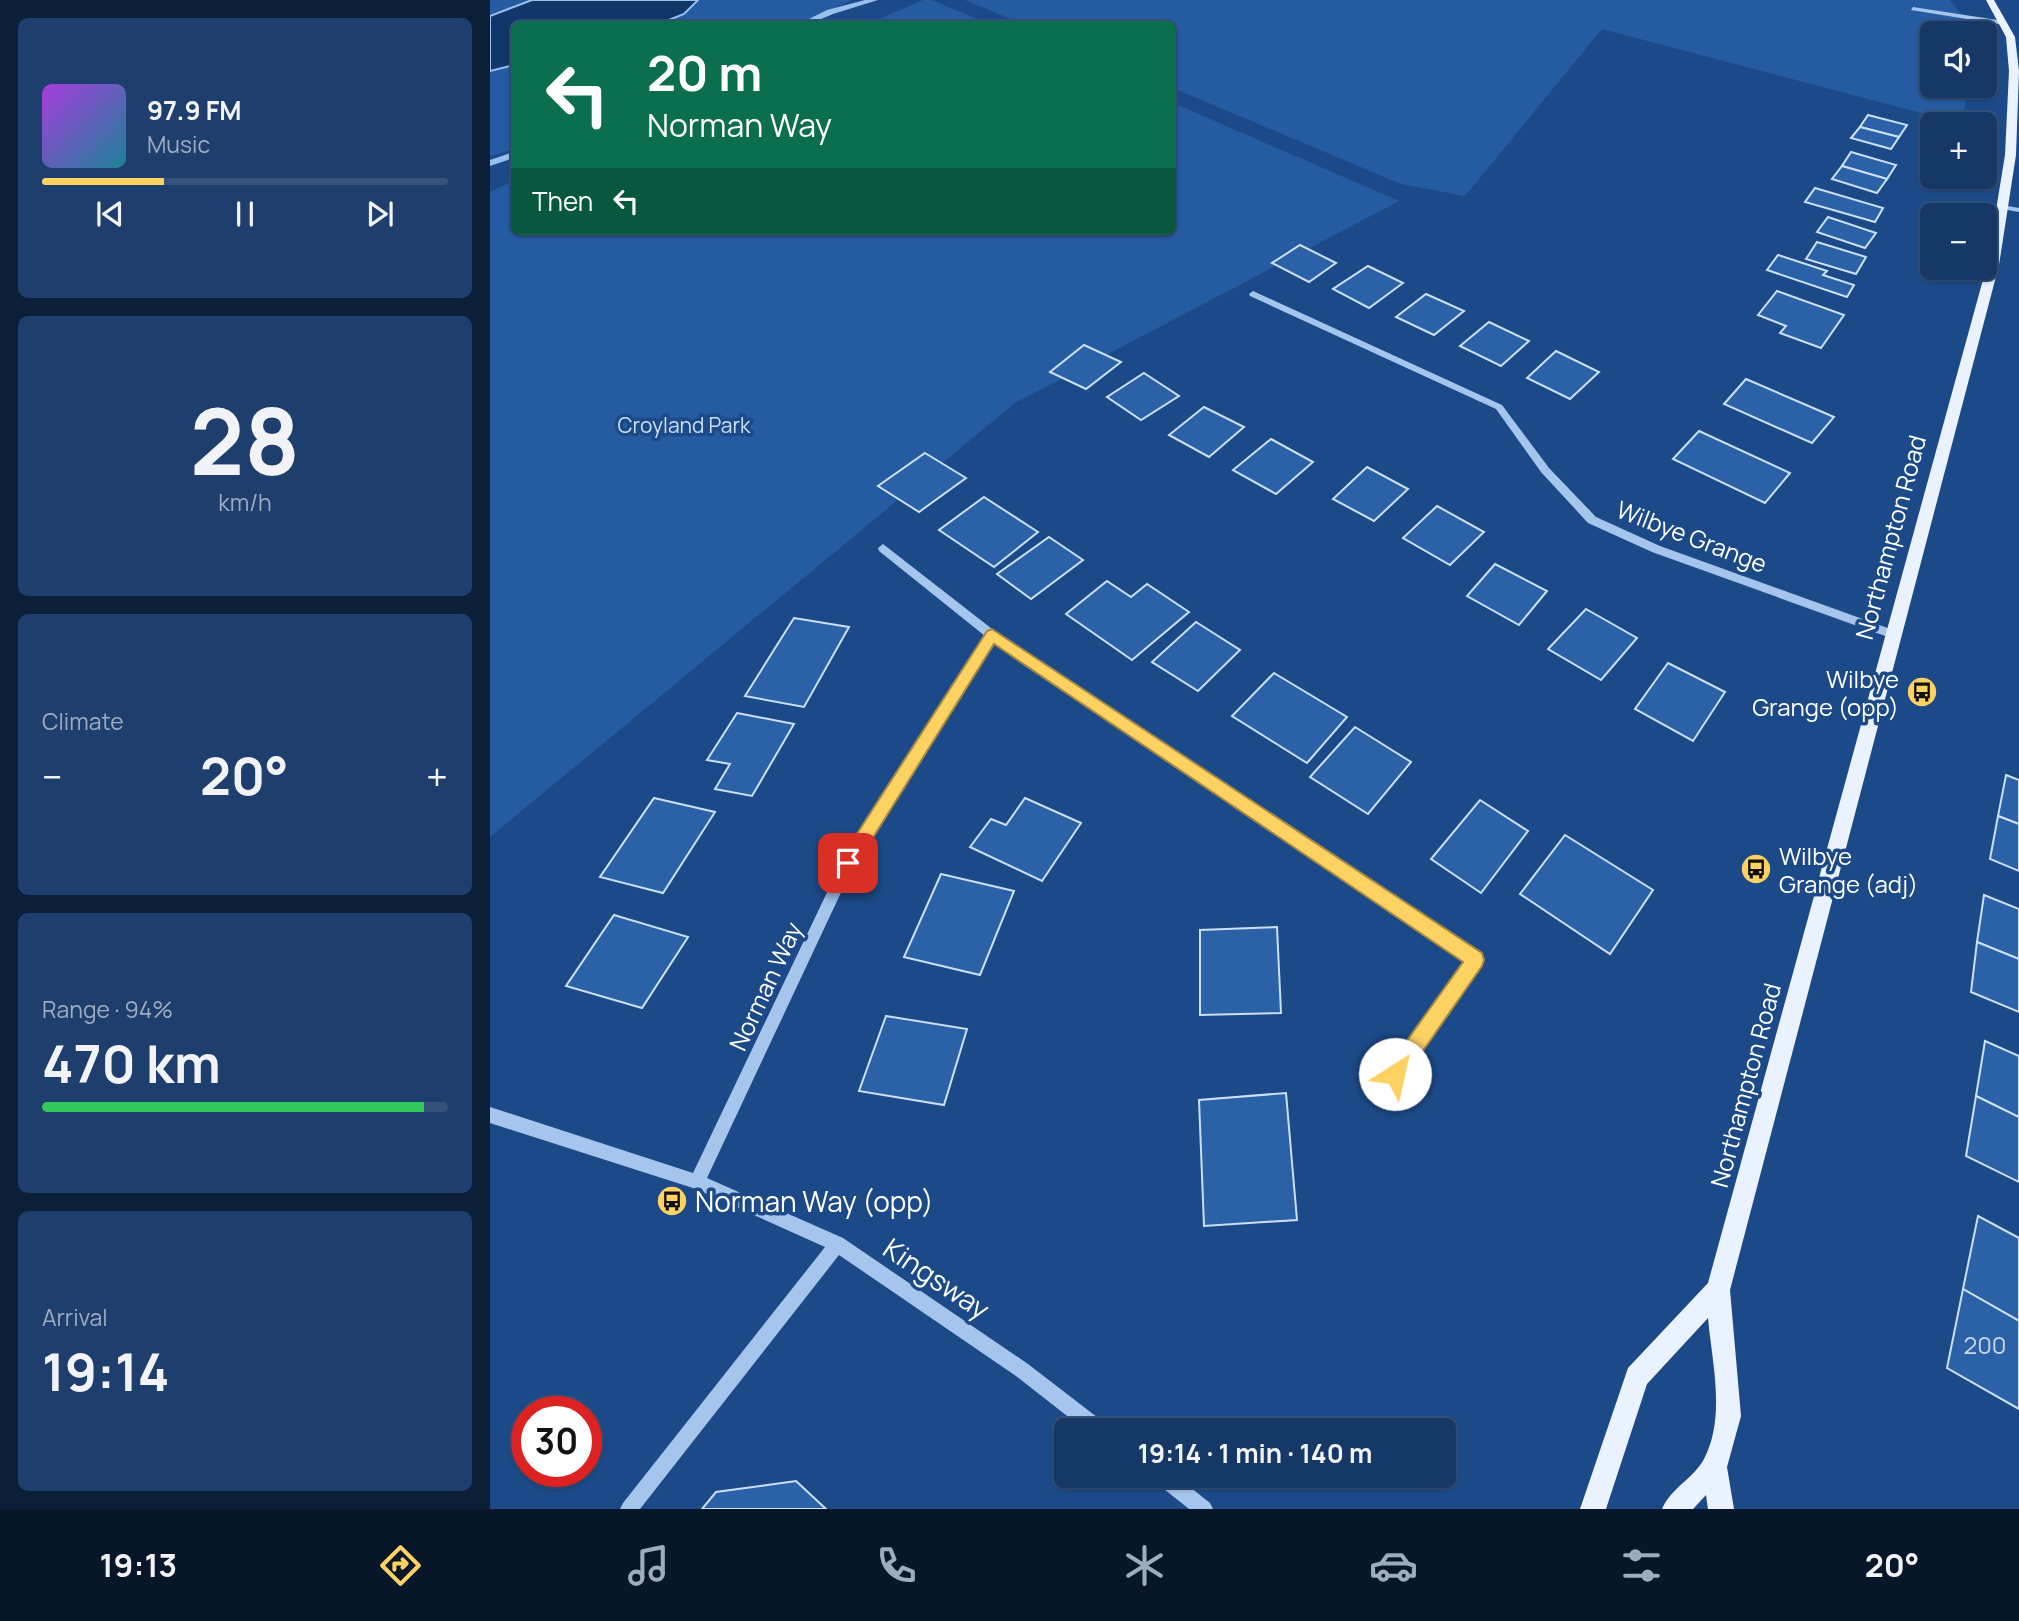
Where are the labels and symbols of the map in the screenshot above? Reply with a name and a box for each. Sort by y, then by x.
park label: Croyland Park [618,411,751,439]
street label: Northampton Road [1847,431,1933,643]
street label: Wilbye Grange [1612,492,1772,580]
place label: Wilbye Grange (opp) [1752,662,1899,723]
bus stop icon: Wilbye Grange (opp) [1905,675,1939,709]
pin [818,833,878,893]
place label: Wilbye Grange (adj) [1779,839,1918,900]
bus stop icon: Wilbye Grange (adj) [1739,852,1773,886]
street label: Norman Way [721,916,809,1056]
street label: Northampton Road [1702,979,1788,1191]
position arrow [1358,1037,1432,1111]
place label: Norman Way (opp) [695,1182,934,1220]
bus stop icon: Norman Way (opp) [655,1184,689,1218]
street label: Kingsway [876,1229,998,1328]
house number: 200 [1964,1328,2006,1361]
speed limit sign: 30 [511,1396,602,1487]

